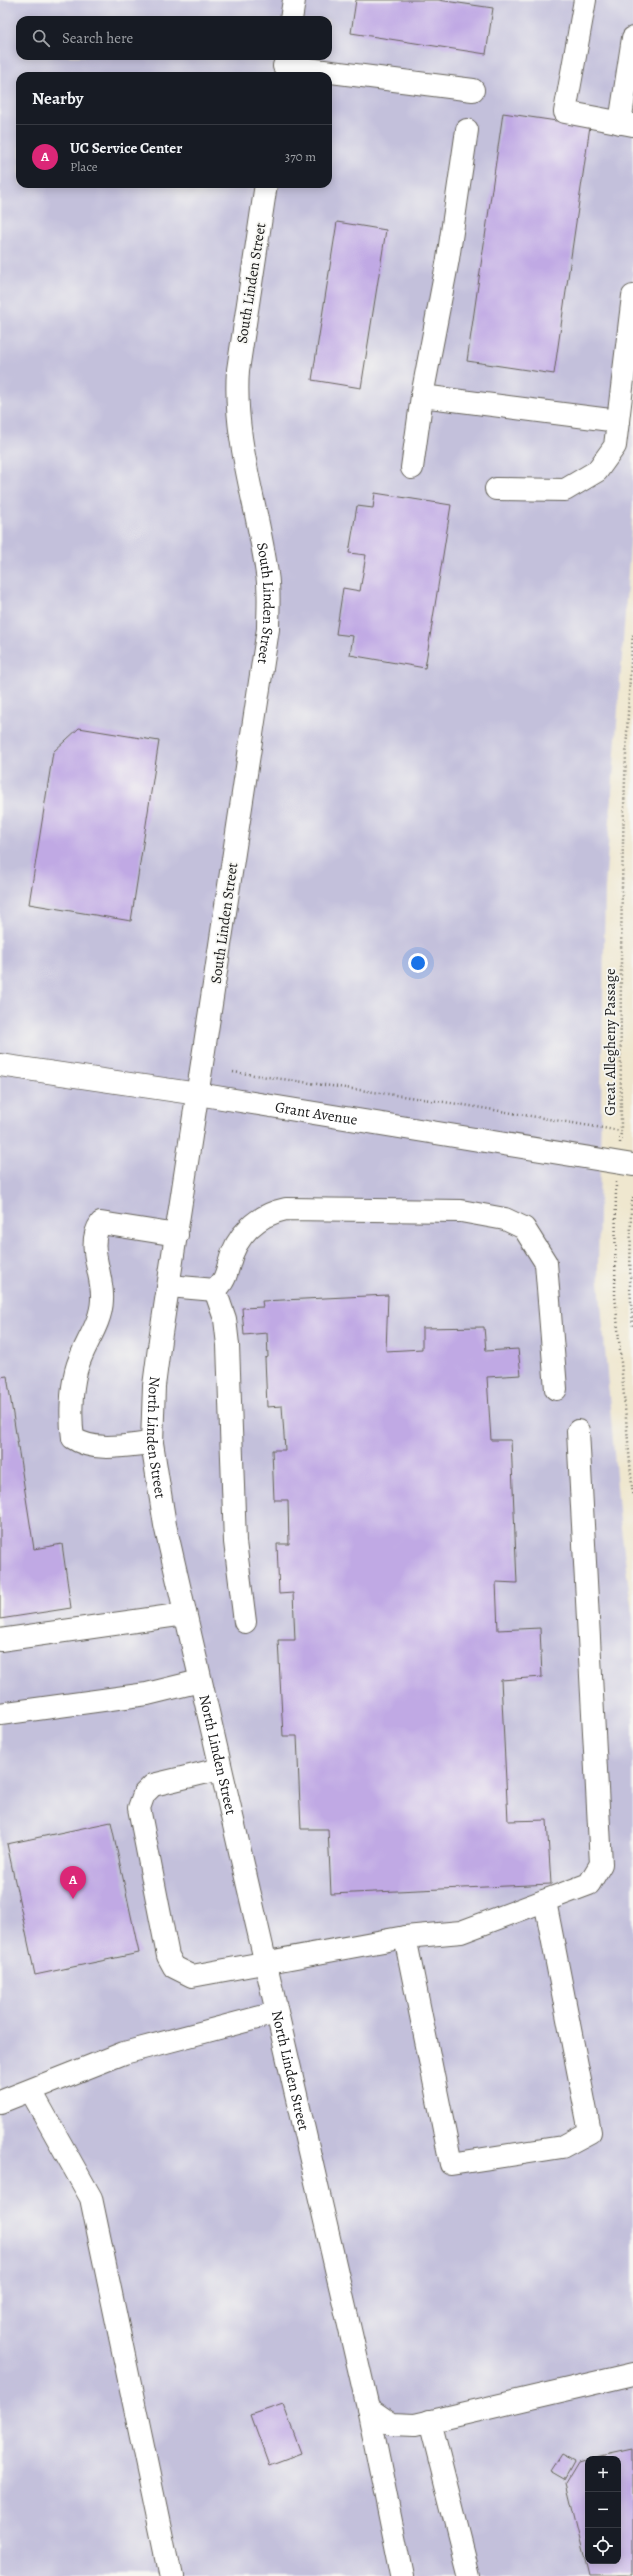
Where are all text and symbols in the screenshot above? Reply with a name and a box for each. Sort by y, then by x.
search box [16,16,332,60]
icon: search [30,27,52,49]
text: Search here [62,28,133,48]
text: Nearby [32,87,83,110]
text: UC Service Center [70,138,182,158]
text: A [41,148,49,165]
text: 370 m [285,148,316,165]
text: Place [70,158,98,175]
street label: South Linden Street [232,221,270,345]
street label: South Linden Street [252,541,279,665]
street label: South Linden Street [206,861,242,985]
your location [408,953,428,973]
street label: Great Allegheny Passage [600,968,620,1116]
street label: Grant Avenue [274,1097,359,1130]
street label: North Linden Street [142,1375,171,1500]
street label: North Linden Street [194,1693,241,1817]
pin: A [60,1866,86,1899]
street label: North Linden Street [267,2008,314,2132]
map controls [585,2456,621,2564]
button: + [585,2456,621,2492]
button: − [585,2492,621,2528]
button: locate [585,2528,621,2564]

